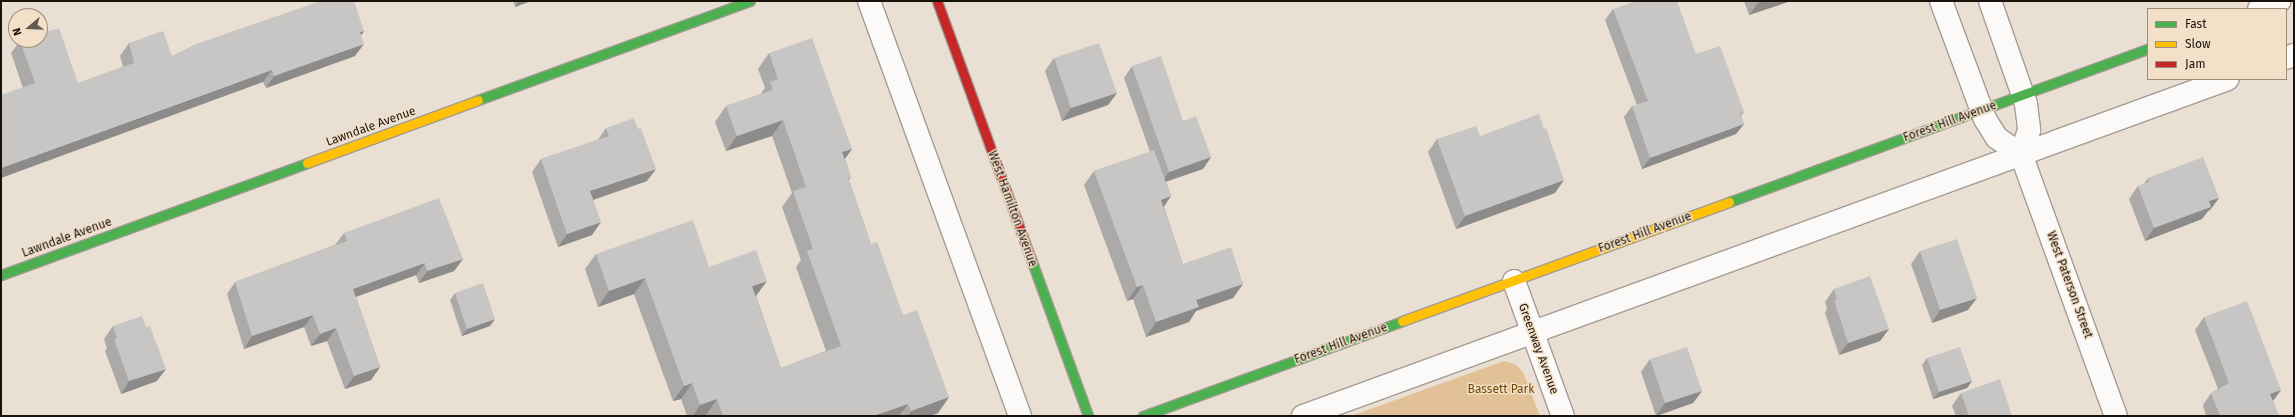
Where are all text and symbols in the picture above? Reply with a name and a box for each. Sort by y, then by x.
north arrow [8,8,48,48]
legend [2147,8,2287,80]
text: Fast [2185,17,2207,31]
text: N [10,26,24,37]
text: Slow [2185,37,2211,51]
text: Jam [2185,57,2205,71]
street label: Forest Hill Avenue [1901,98,1999,146]
street label: Lawndale Avenue [324,104,418,150]
street label: West Hamilton Avenue [984,149,1040,269]
street label: Forest Hill Avenue [1596,209,1694,257]
street label: Lawndale Avenue [20,215,114,261]
street label: West Paterson Street [2043,230,2095,340]
street label: Greenway Avenue [1515,302,1561,396]
street label: Forest Hill Avenue [1292,320,1390,368]
park label: Bassett Park [1468,383,1534,397]

